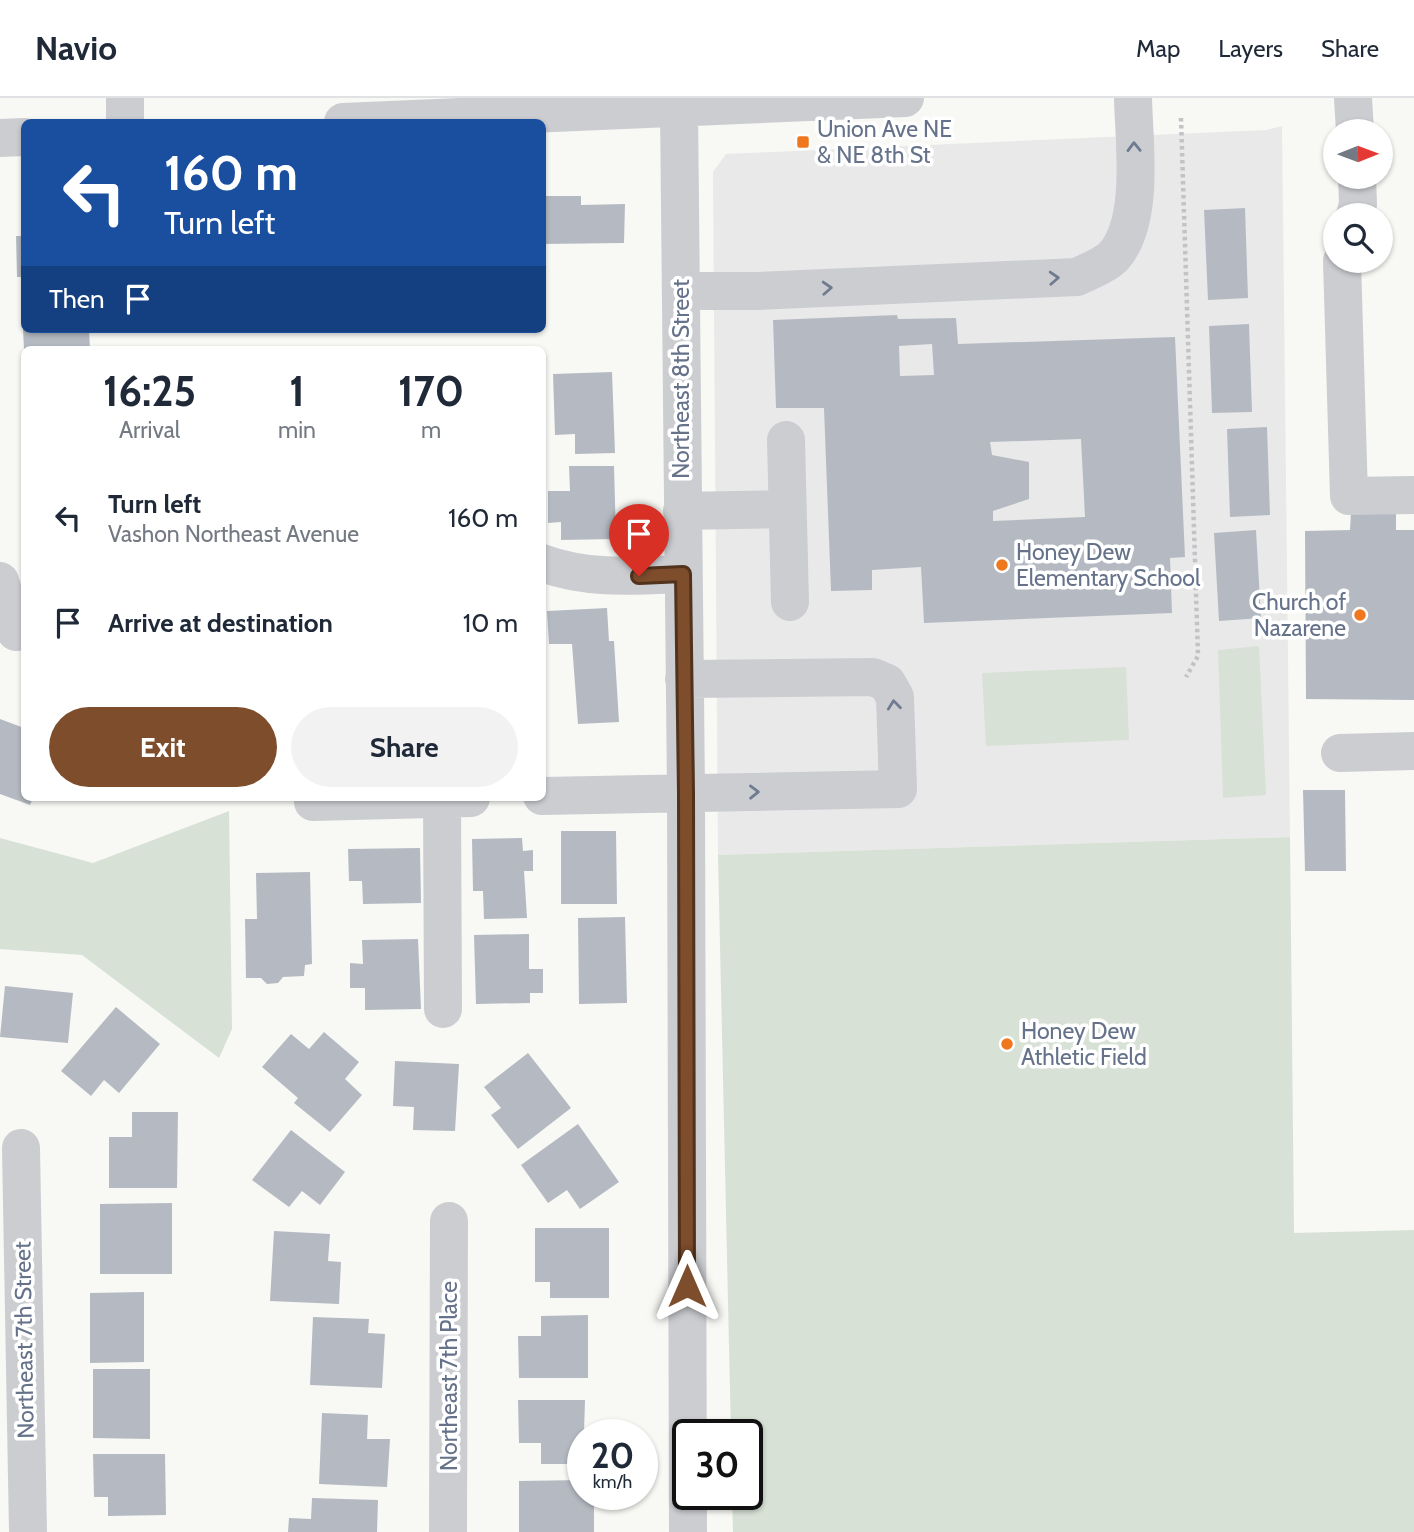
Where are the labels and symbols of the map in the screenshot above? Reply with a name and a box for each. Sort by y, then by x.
place label: Union Ave NE & NE 8th St [817,115,952,169]
north arrow [1323,119,1393,189]
marker: Union Ave NE & NE 8th St [795,134,811,150]
one-way arrow [1126,141,1141,152]
one-way arrow [1049,270,1060,285]
street label: Northeast 8th Street [667,279,695,479]
one-way arrow [821,281,832,296]
pin [609,504,669,576]
place label: Honey Dew Elementary School [1016,538,1201,592]
marker: Honey Dew Elementary School [994,557,1010,573]
place label: Church of Nazarene [1252,588,1346,642]
marker: Church of Nazarene [1352,607,1368,623]
one-way arrow [887,699,902,710]
one-way arrow [750,784,760,800]
place label: Honey Dew Athletic Field [1021,1017,1147,1071]
marker: Honey Dew Athletic Field [999,1036,1015,1052]
street label: Northeast 7th Street [8,1241,40,1439]
position arrow [650,1249,724,1323]
street label: Northeast 7th Place [435,1281,463,1471]
speed limit sign: 30 [672,1419,763,1510]

